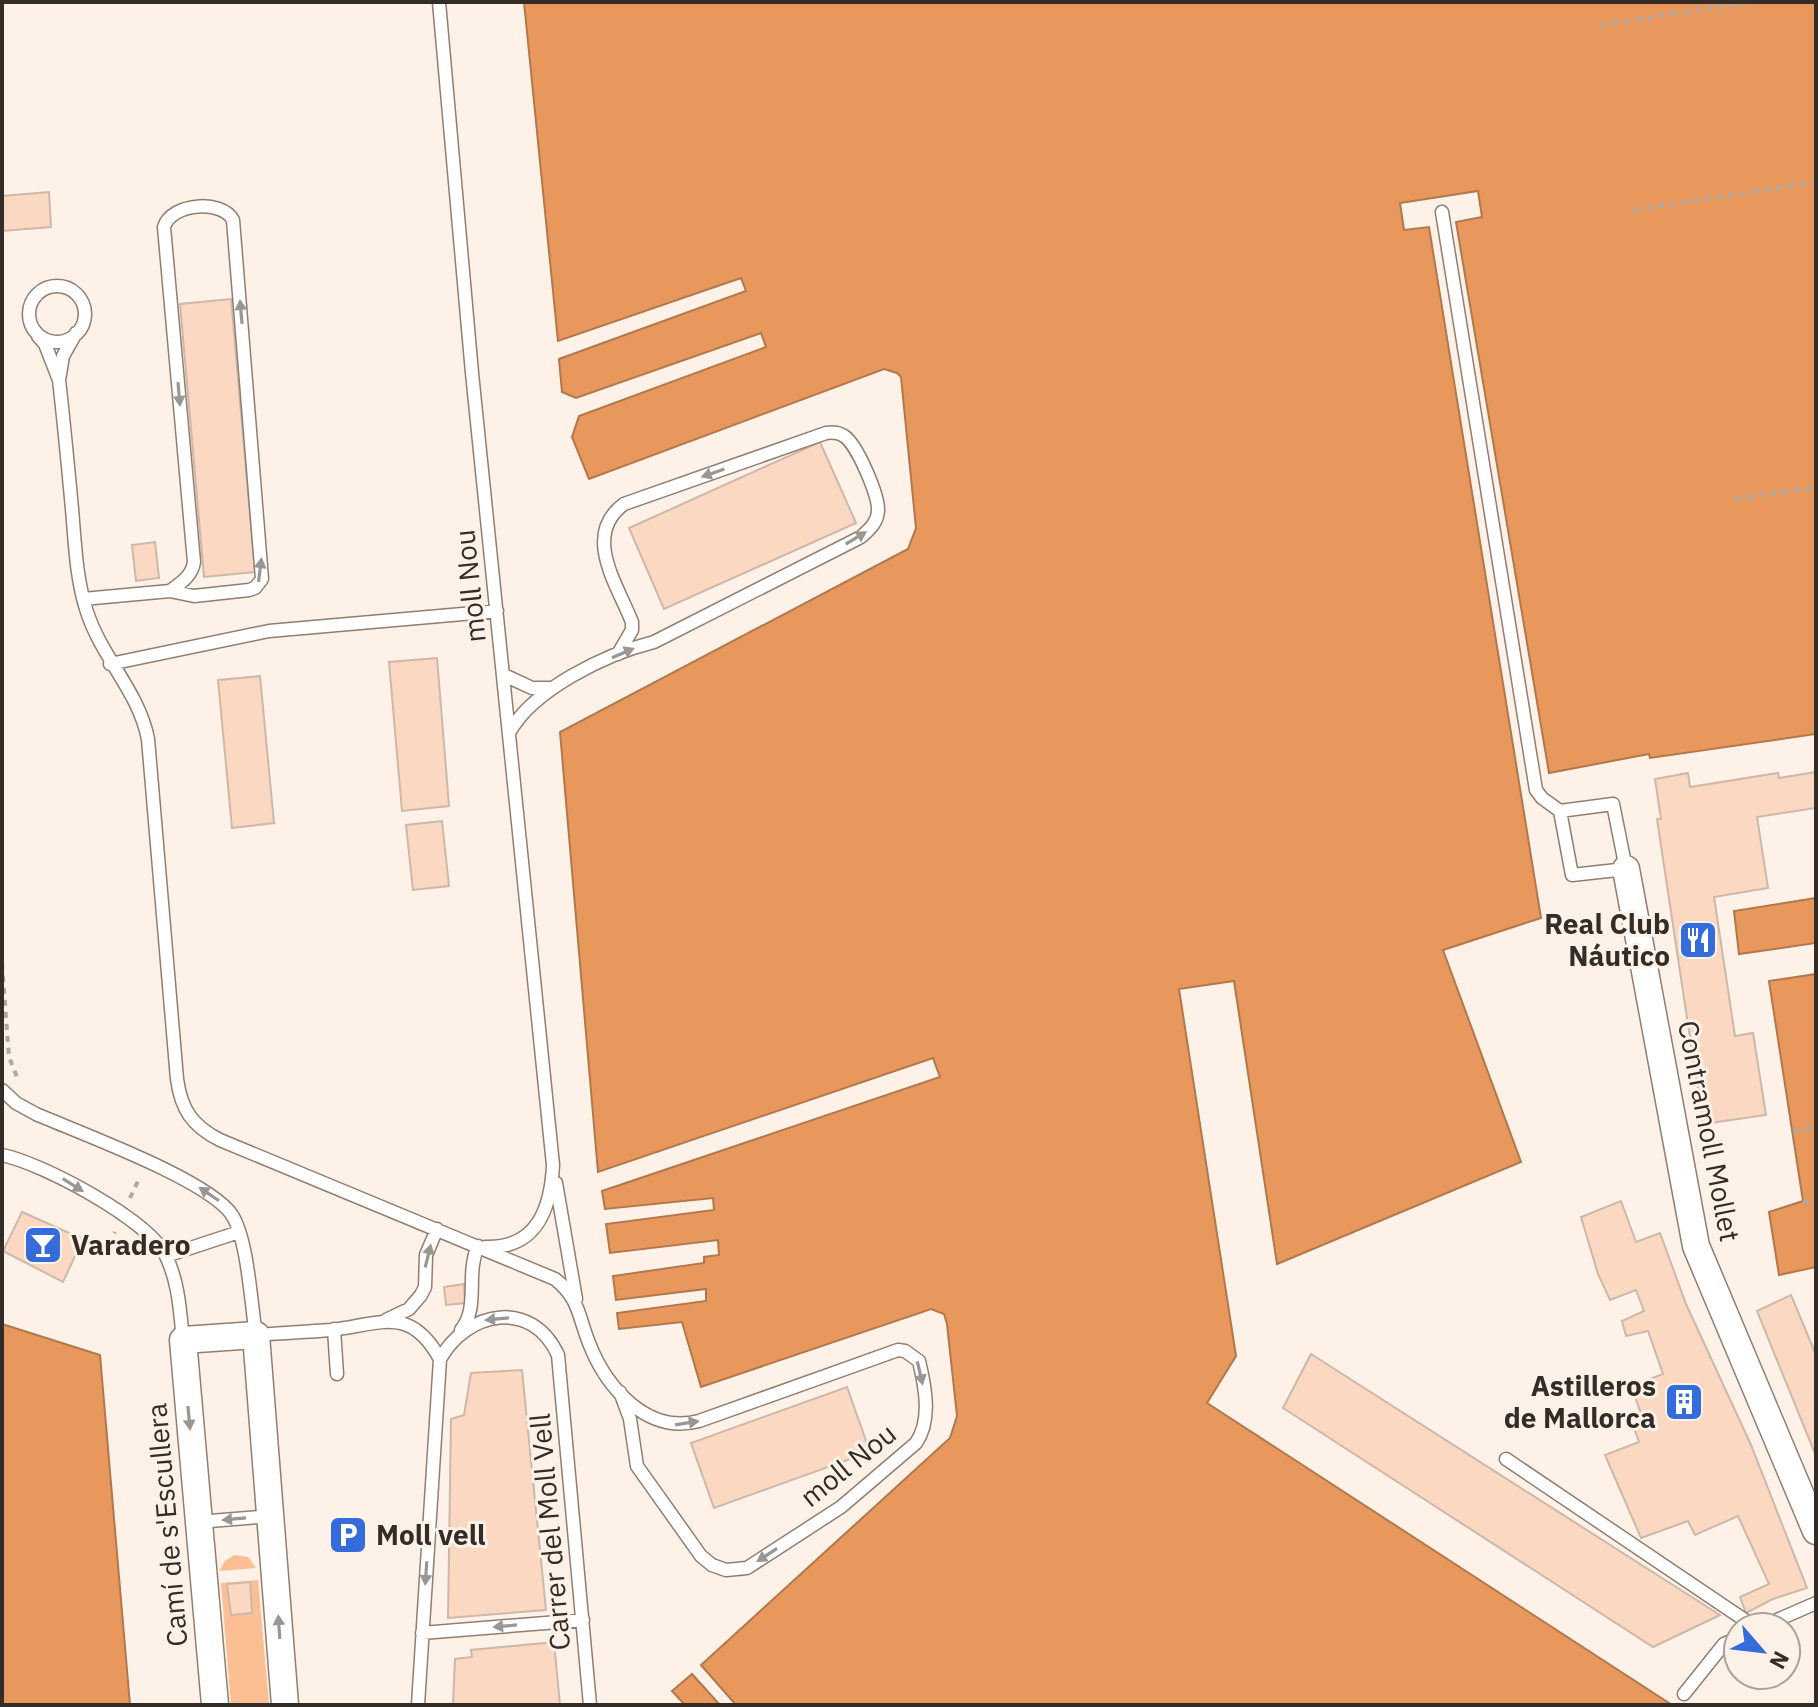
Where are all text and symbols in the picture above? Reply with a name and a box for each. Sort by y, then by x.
one-way arrow [234,299,247,324]
one-way arrow [173,382,186,407]
one-way arrow [701,467,725,479]
street label: moll Nou [445,528,494,644]
one-way arrow [844,531,867,546]
one-way arrow [254,558,267,583]
one-way arrow [611,646,635,659]
place label: Real Club Náutico [1544,905,1670,974]
restaurant icon: Real Club Náutico [1677,919,1719,961]
street label: Contramoll Mollet [1670,1017,1749,1245]
one-way arrow [63,1177,84,1192]
one-way arrow [198,1187,219,1202]
bar icon: Varadero [22,1224,64,1266]
place label: Varadero [71,1226,191,1263]
one-way arrow [423,1243,435,1268]
one-way arrow [484,1313,509,1326]
one-way arrow [914,1361,927,1386]
place label: Astilleros de Mallorca [1504,1367,1656,1436]
building icon: Astilleros de Mallorca [1663,1381,1705,1423]
street label: Camí de s'Escullera [137,1402,196,1648]
one-way arrow [183,1406,196,1431]
street label: Carrer del Moll Vell [521,1412,578,1652]
street label: moll Nou [792,1415,903,1515]
one-way arrow [675,1416,700,1429]
one-way arrow [221,1513,246,1526]
parking icon: Moll vell [327,1514,369,1556]
place label: Moll vell [376,1516,485,1553]
one-way arrow [756,1548,777,1563]
one-way arrow [419,1561,432,1586]
north arrow [1722,1611,1802,1691]
one-way arrow [272,1614,285,1639]
one-way arrow [492,1620,517,1633]
text: N [1764,1647,1797,1674]

